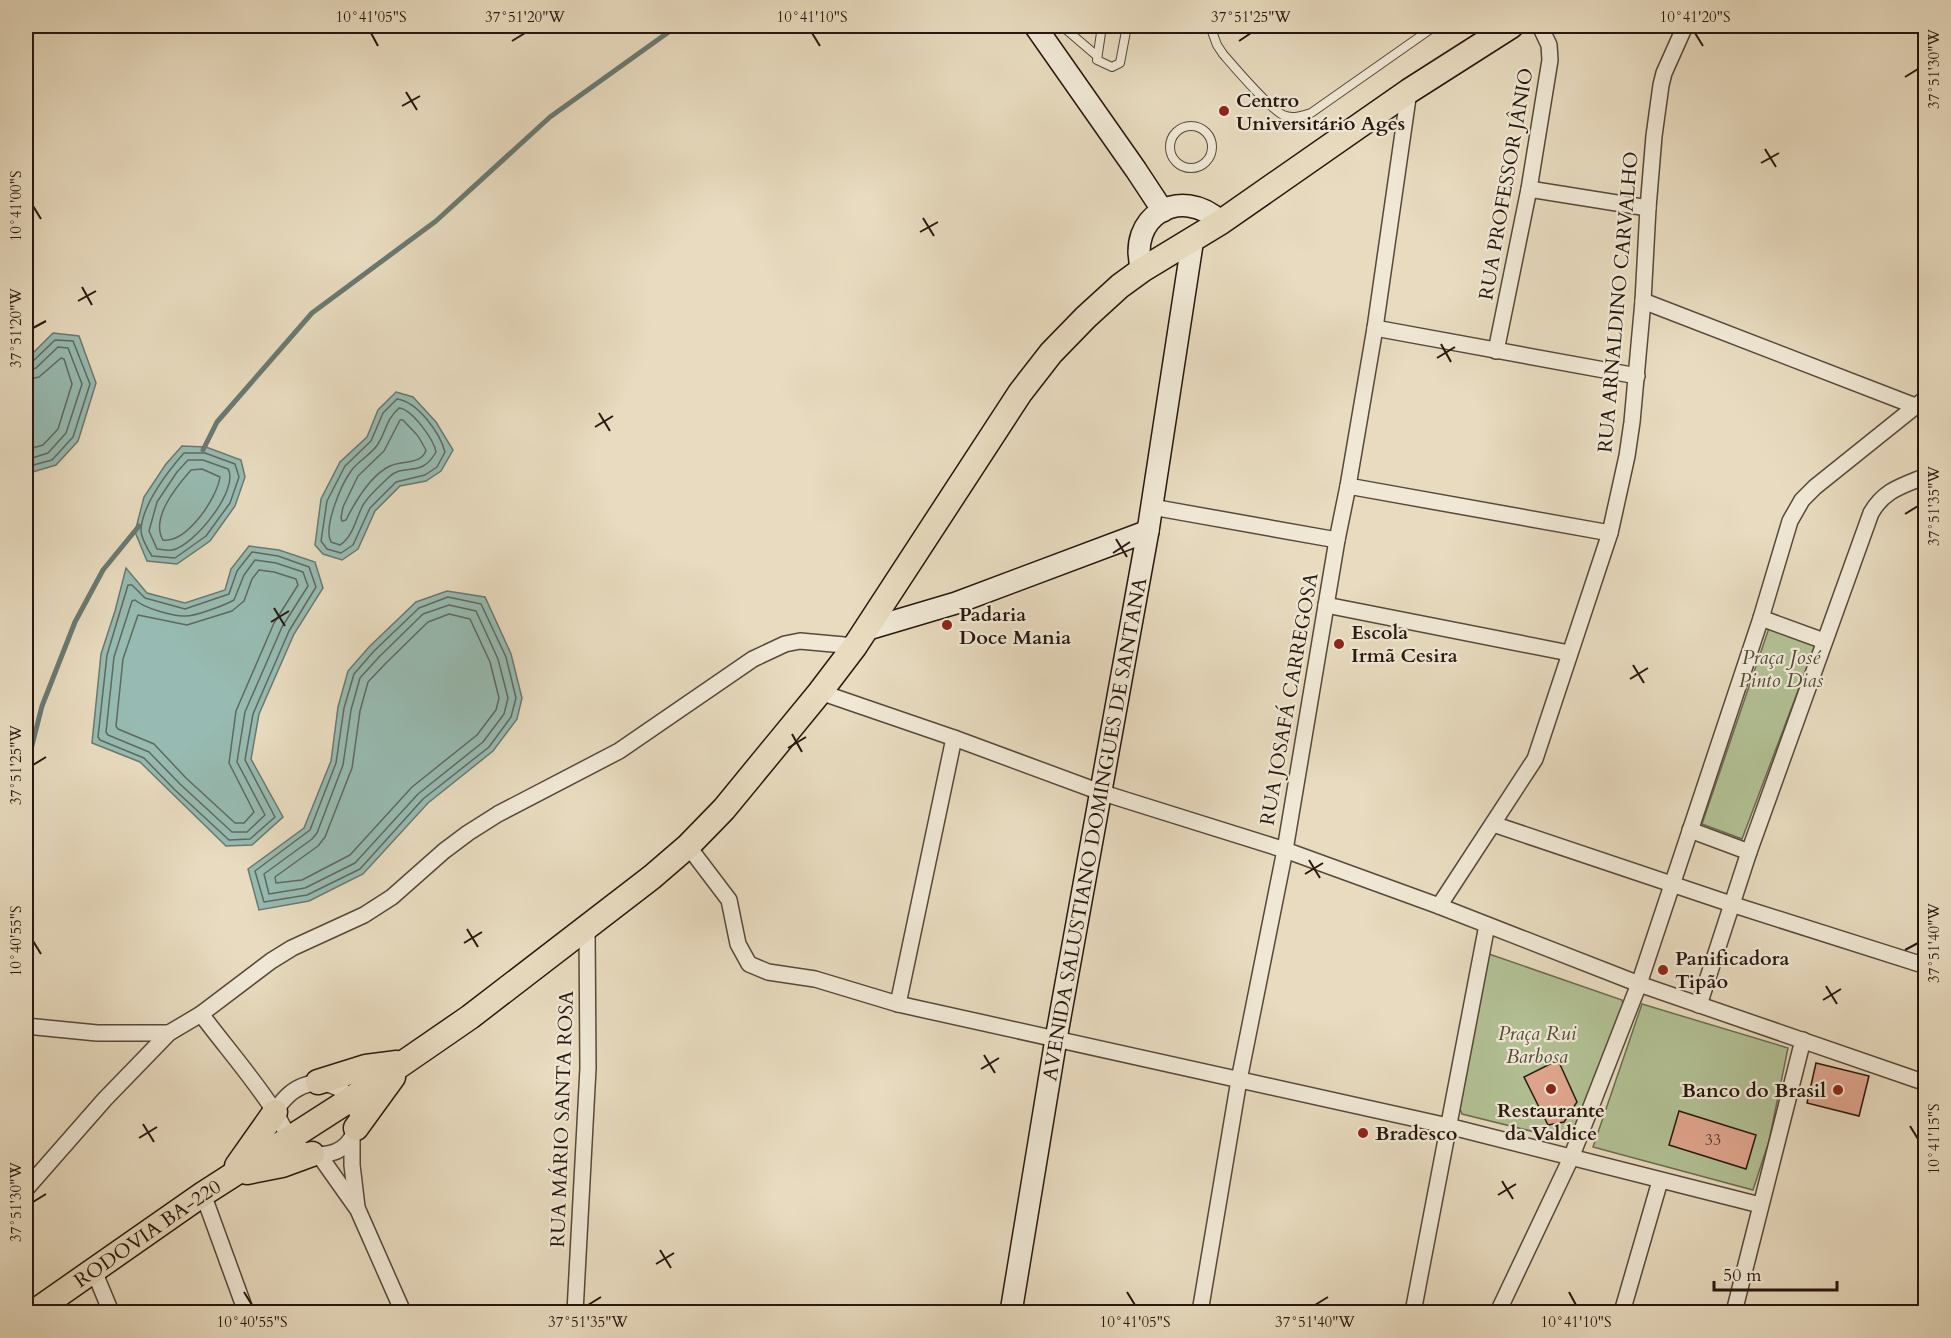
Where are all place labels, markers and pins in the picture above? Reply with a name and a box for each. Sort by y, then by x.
place label: Centro Universitário Ages [1236,87,1405,137]
marker: Centro Universitário Ages [1217,104,1231,118]
place label: Padaria Doce Mania [959,601,1071,651]
marker: Padaria Doce Mania [940,618,954,632]
place label: Escola Irmã Cesira [1351,619,1458,669]
marker: Escola Irmã Cesira [1332,637,1346,651]
place label: Panificadora Tipão [1675,945,1790,995]
marker: Panificadora Tipão [1656,963,1670,977]
place label: Banco do Brasil [1682,1077,1826,1104]
marker: Restaurante da Valdice [1544,1082,1558,1096]
marker: Banco do Brasil [1831,1083,1845,1097]
place label: Restaurante da Valdice [1497,1097,1605,1147]
place label: Bradesco [1375,1120,1457,1147]
marker: Bradesco [1356,1126,1370,1140]

